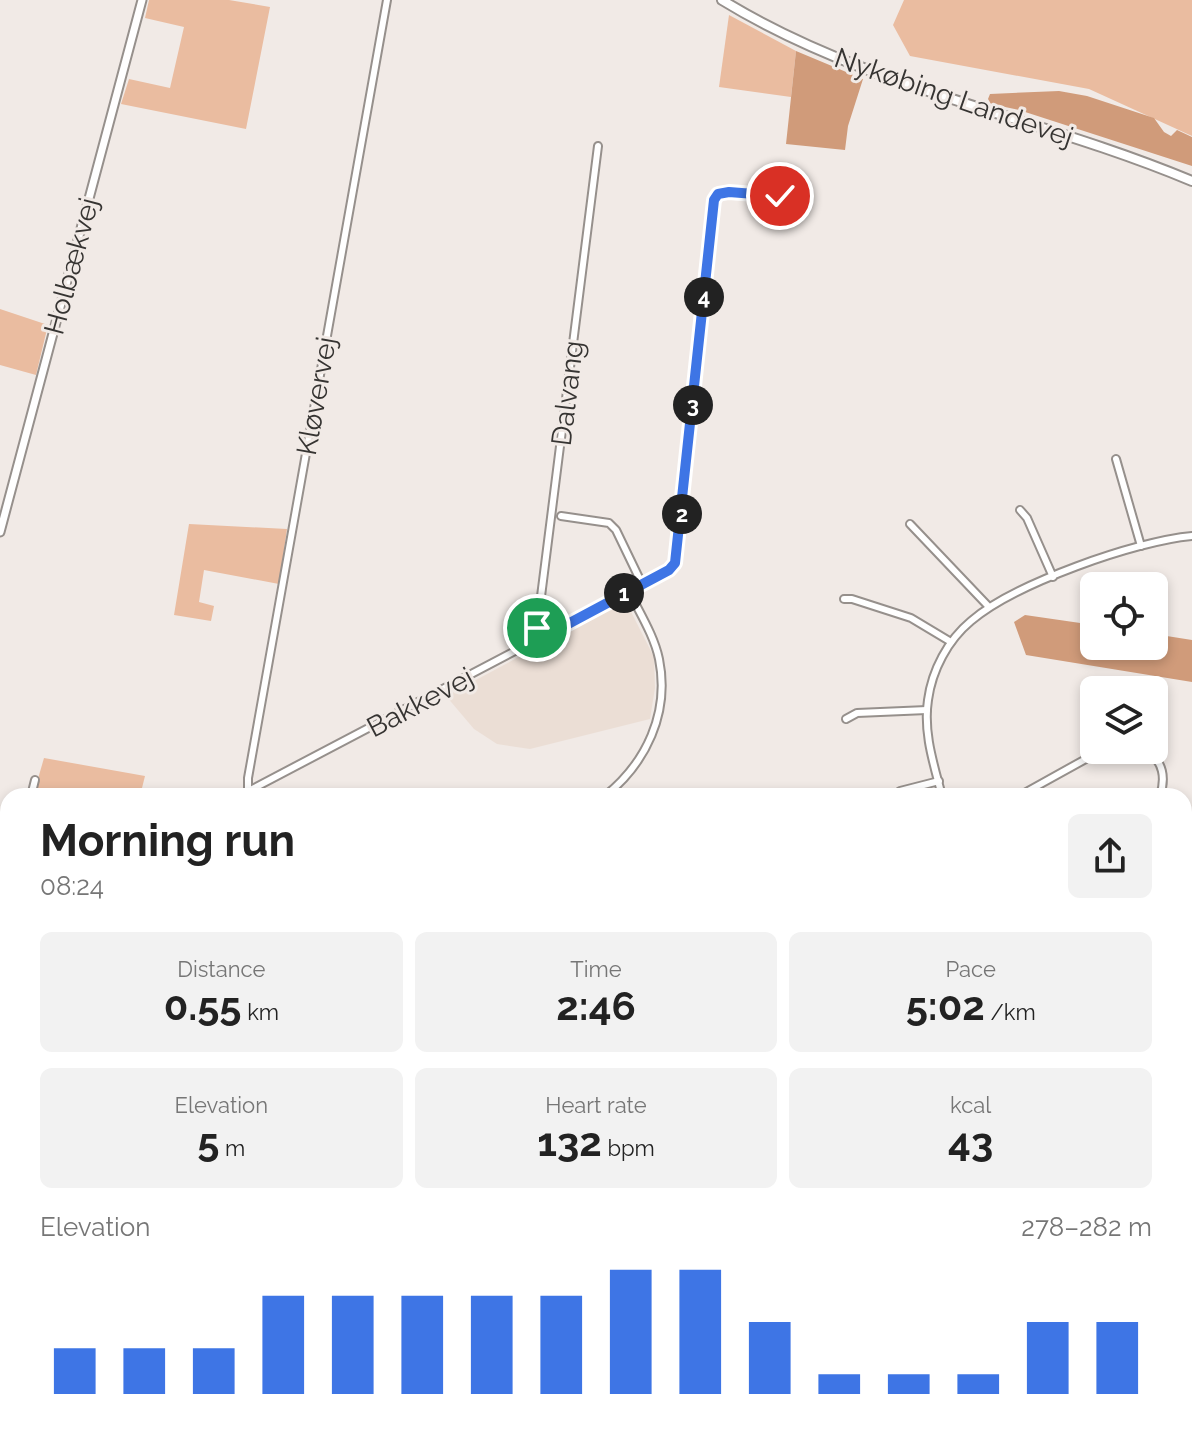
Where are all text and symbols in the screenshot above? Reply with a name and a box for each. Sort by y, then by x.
street label: Nykøbing Landevej [830,41,1078,154]
pin [746,162,814,230]
icon: check [758,174,802,218]
street label: Holbækvej [37,194,106,338]
pin: 4 [684,277,724,317]
text: 4 [698,284,710,310]
street label: Kløvervej [290,334,343,458]
street label: Dalvang [545,339,590,448]
pin: 3 [673,385,713,425]
text: 3 [687,392,699,418]
pin: 2 [662,494,702,534]
text: 2 [676,501,688,527]
map controls [1080,572,1168,764]
button: locate [1080,572,1168,660]
pin: 1 [604,573,644,613]
text: 1 [619,580,629,606]
pin [503,594,571,662]
icon: arrive [515,606,559,650]
street label: Bakkevej [361,661,479,744]
button: layers [1080,676,1168,764]
button: share [1068,814,1152,898]
text: Morning run [40,815,295,866]
text: 08:24 [40,871,104,901]
text: Distance [177,956,265,982]
text: Time [570,956,622,982]
text: Pace [945,956,996,982]
text: 0.55 [164,982,242,1029]
text: 2:46 [556,982,636,1029]
text: 5:02 [906,982,985,1029]
text: km [242,999,279,1025]
text: /km [985,999,1036,1025]
text: Elevation [175,1092,268,1118]
text: Heart rate [545,1092,647,1118]
text: kcal [950,1092,991,1118]
text: 5 [197,1118,220,1165]
text: 132 [537,1118,602,1165]
text: 43 [948,1118,993,1165]
text: m [220,1135,245,1161]
text: bpm [602,1135,655,1161]
text: Elevation [40,1212,150,1242]
text: 278–282 m [1021,1212,1152,1242]

